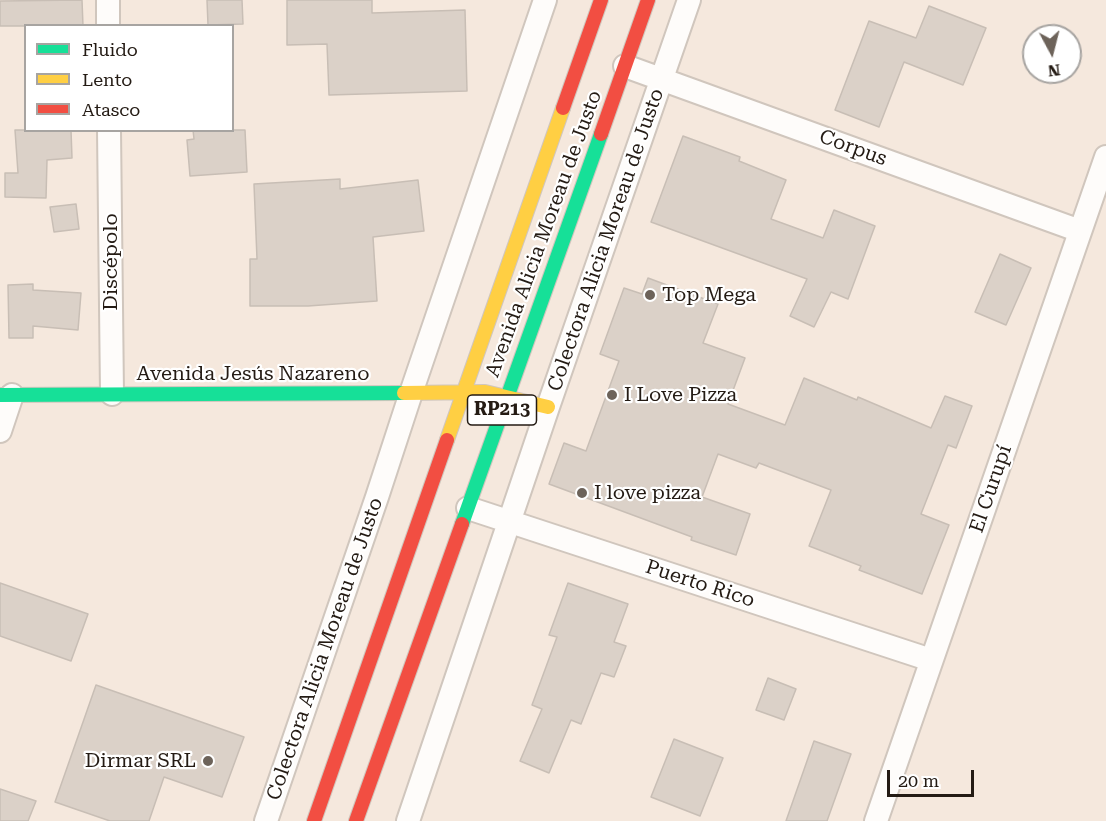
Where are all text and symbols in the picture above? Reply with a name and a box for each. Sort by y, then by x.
legend [24,24,234,132]
north arrow [1022,24,1082,84]
text: Fluido [82,39,138,60]
text: N [1047,60,1061,81]
text: Lento [82,69,132,90]
street label: Colectora Alicia Moreau de Justo [543,85,669,395]
street label: Avenida Alicia Moreau de Justo [481,87,607,381]
text: Atasco [82,99,140,120]
street label: Corpus [816,125,890,171]
street label: Discépolo [99,213,123,311]
place label: Top Mega [662,283,756,307]
marker: Top Mega [643,288,657,302]
street label: Avenida Jesús Nazareno [137,362,369,386]
place label: I Love Pizza [624,383,737,407]
marker: I Love Pizza [605,388,619,402]
road number: RP213 [468,395,536,425]
street label: El Curupí [965,442,1017,536]
place label: I love pizza [594,481,701,505]
marker: I love pizza [575,486,589,500]
street label: Colectora Alicia Moreau de Justo [262,494,388,804]
street label: Puerto Rico [642,555,758,613]
place label: Dirmar SRL [85,749,196,773]
marker: Dirmar SRL [201,754,215,768]
scale bar [890,758,977,796]
text: 20 m [898,770,939,791]

